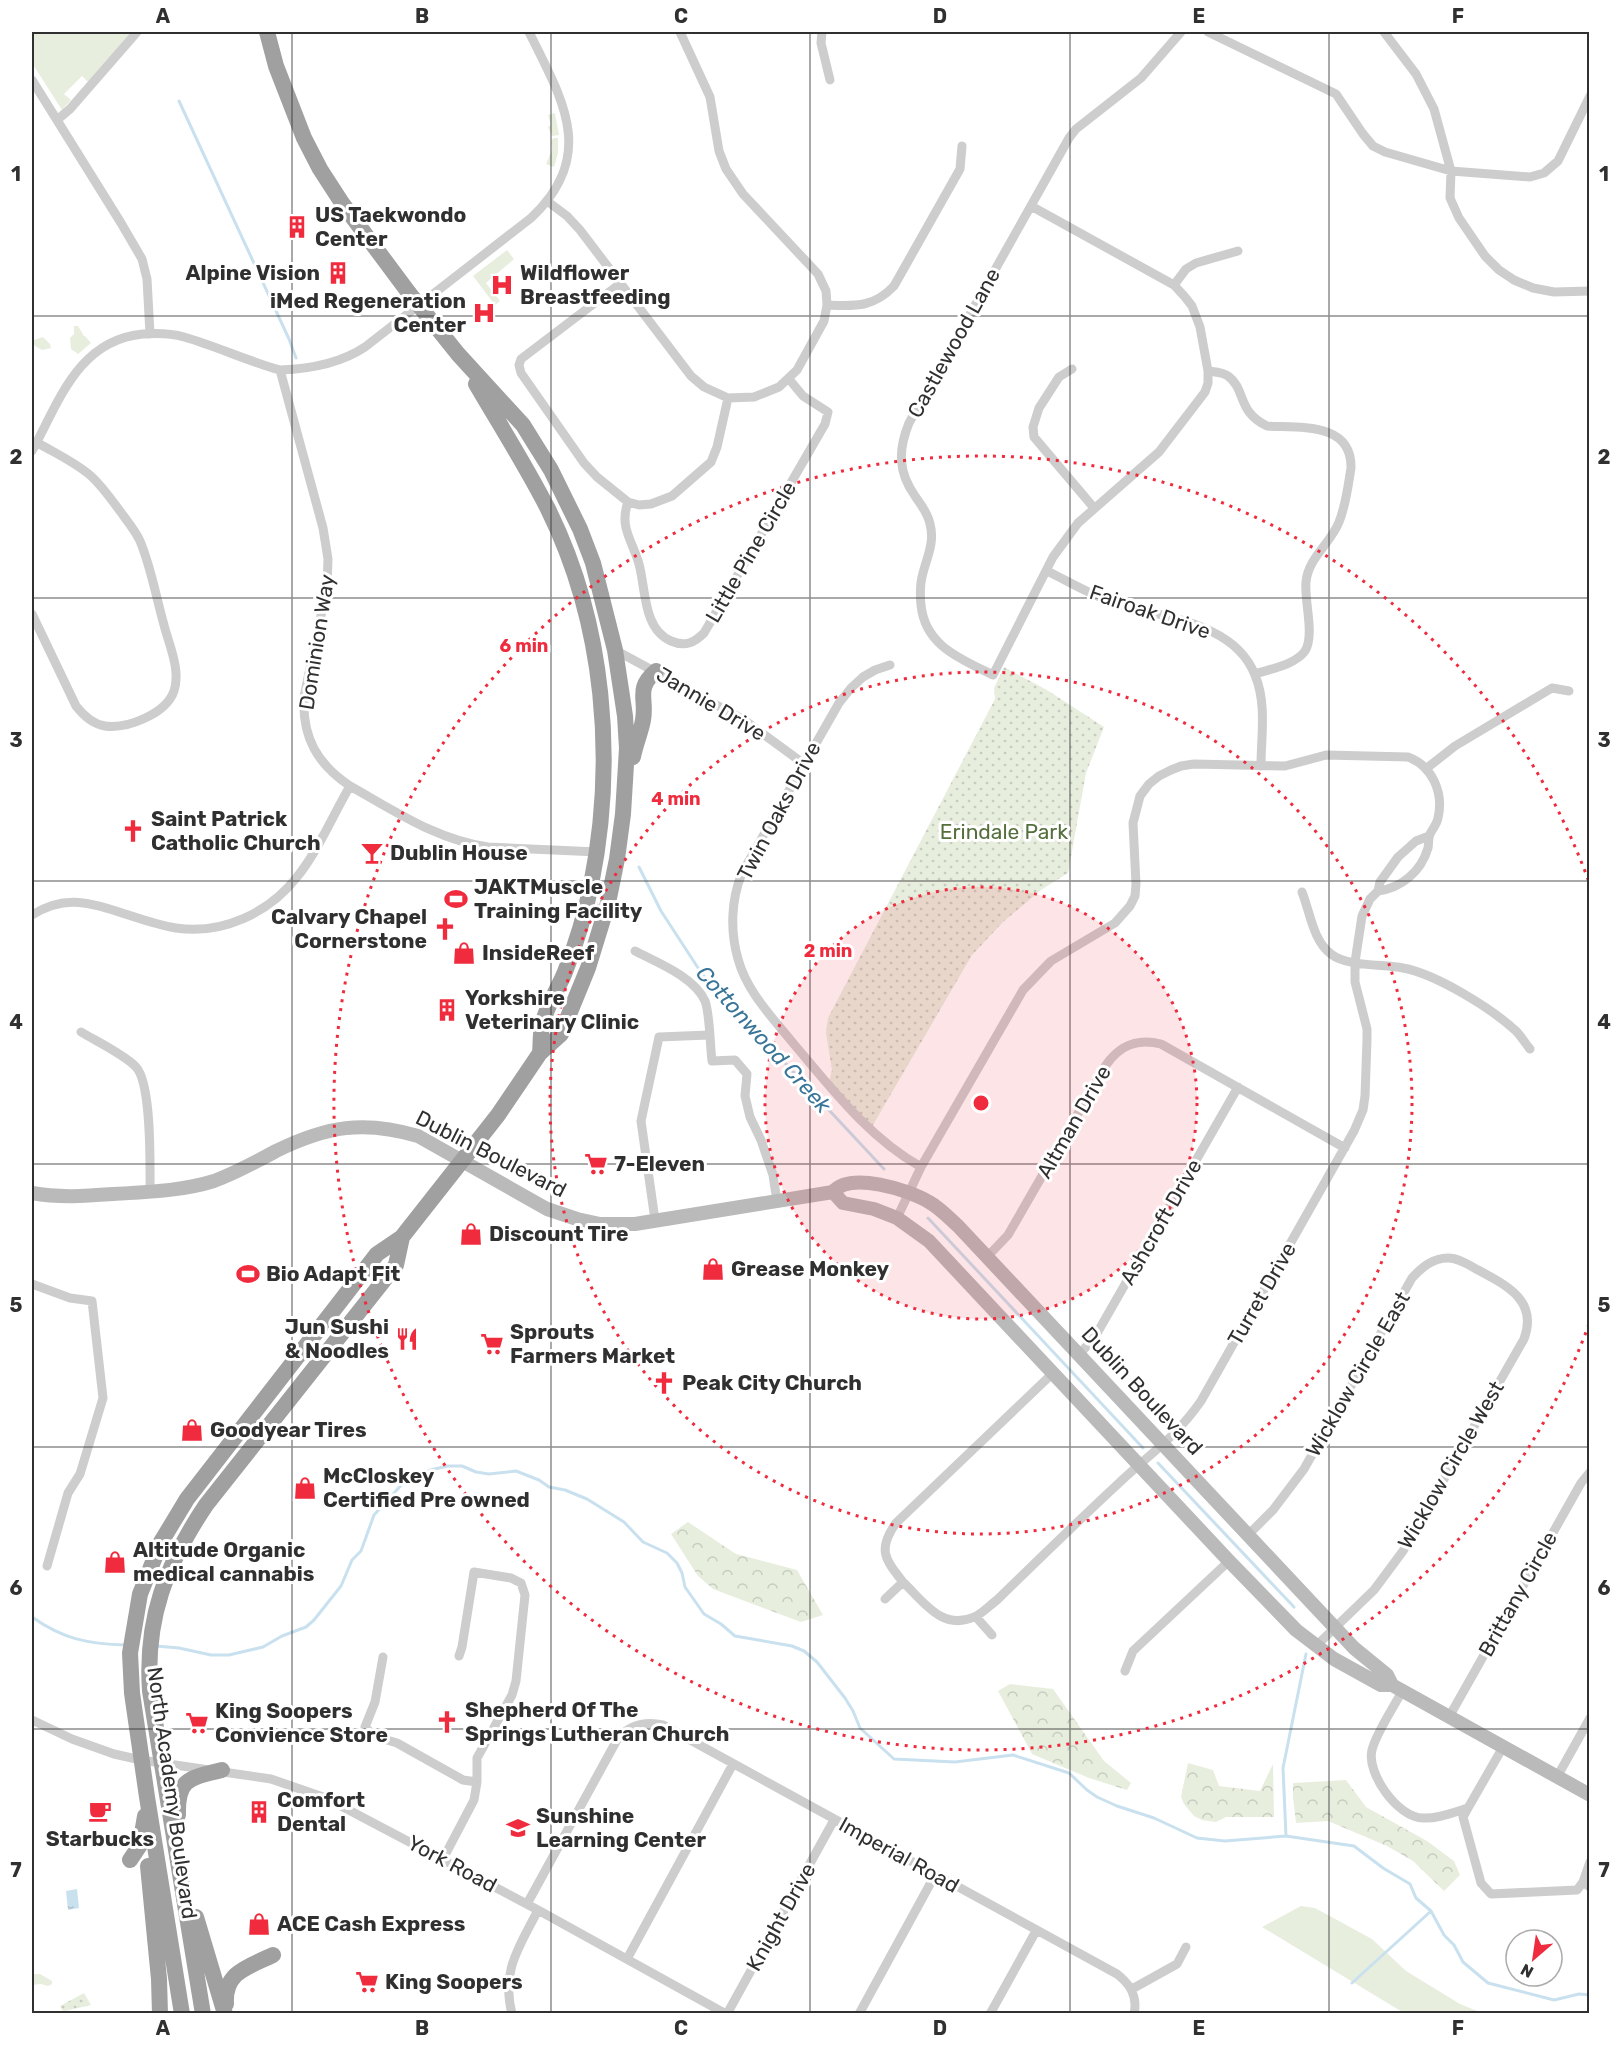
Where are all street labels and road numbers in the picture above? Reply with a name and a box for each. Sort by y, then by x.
street label: Castlewood Lane [902,264,1005,422]
street label: Little Pine Circle [700,477,801,627]
street label: Dominion Way [293,572,340,712]
street label: Fairoak Drive [1086,579,1214,644]
street label: Jannie Drive [652,661,770,746]
street label: Twin Oaks Drive [732,737,826,884]
street label: Altman Drive [1031,1061,1116,1183]
street label: Dublin Boulevard [412,1105,571,1202]
street label: Ashcroft Drive [1115,1155,1207,1289]
street label: Turret Drive [1222,1238,1301,1350]
street label: Wicklow Circle East [1300,1287,1415,1461]
street label: Dublin Boulevard [1077,1321,1208,1460]
street label: Wicklow Circle West [1392,1376,1509,1553]
street label: Brittany Circle [1473,1527,1562,1661]
street label: North Academy Boulevard [142,1665,203,1921]
street label: Imperial Road [835,1811,964,1898]
street label: York Road [403,1830,501,1897]
street label: Knight Drive [741,1858,820,1975]

